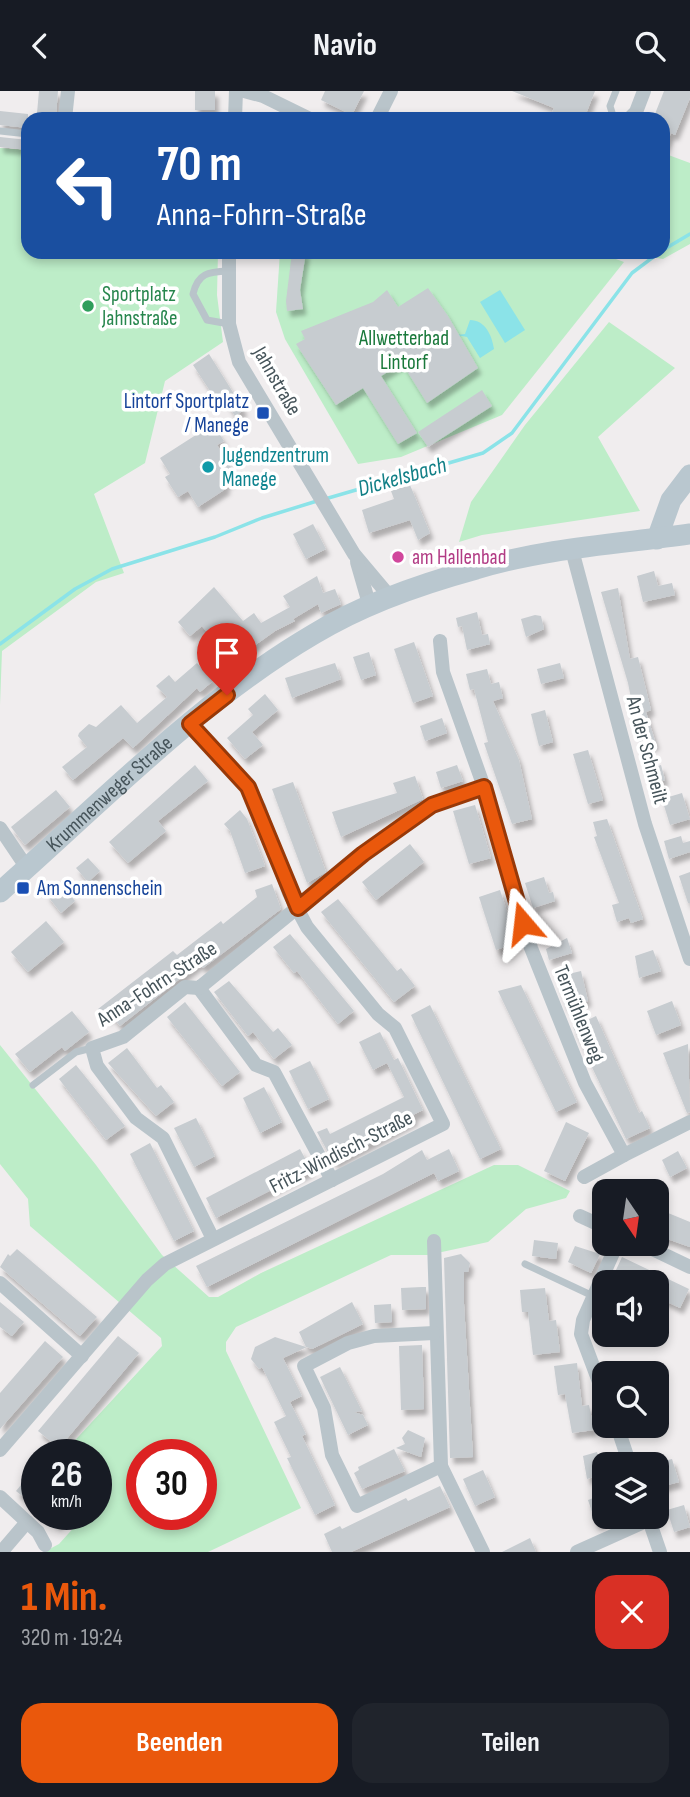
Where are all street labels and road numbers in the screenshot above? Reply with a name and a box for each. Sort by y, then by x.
street label: Jahnstraße [247,341,307,420]
street label: An der Schmeilt [620,692,673,807]
street label: Krummenweger Straße [41,730,177,857]
street label: Anna-Fohrn-Straße [92,936,221,1032]
street label: Termühlenweg [548,962,610,1066]
street label: Fritz-Windisch-Straße [265,1105,417,1199]

